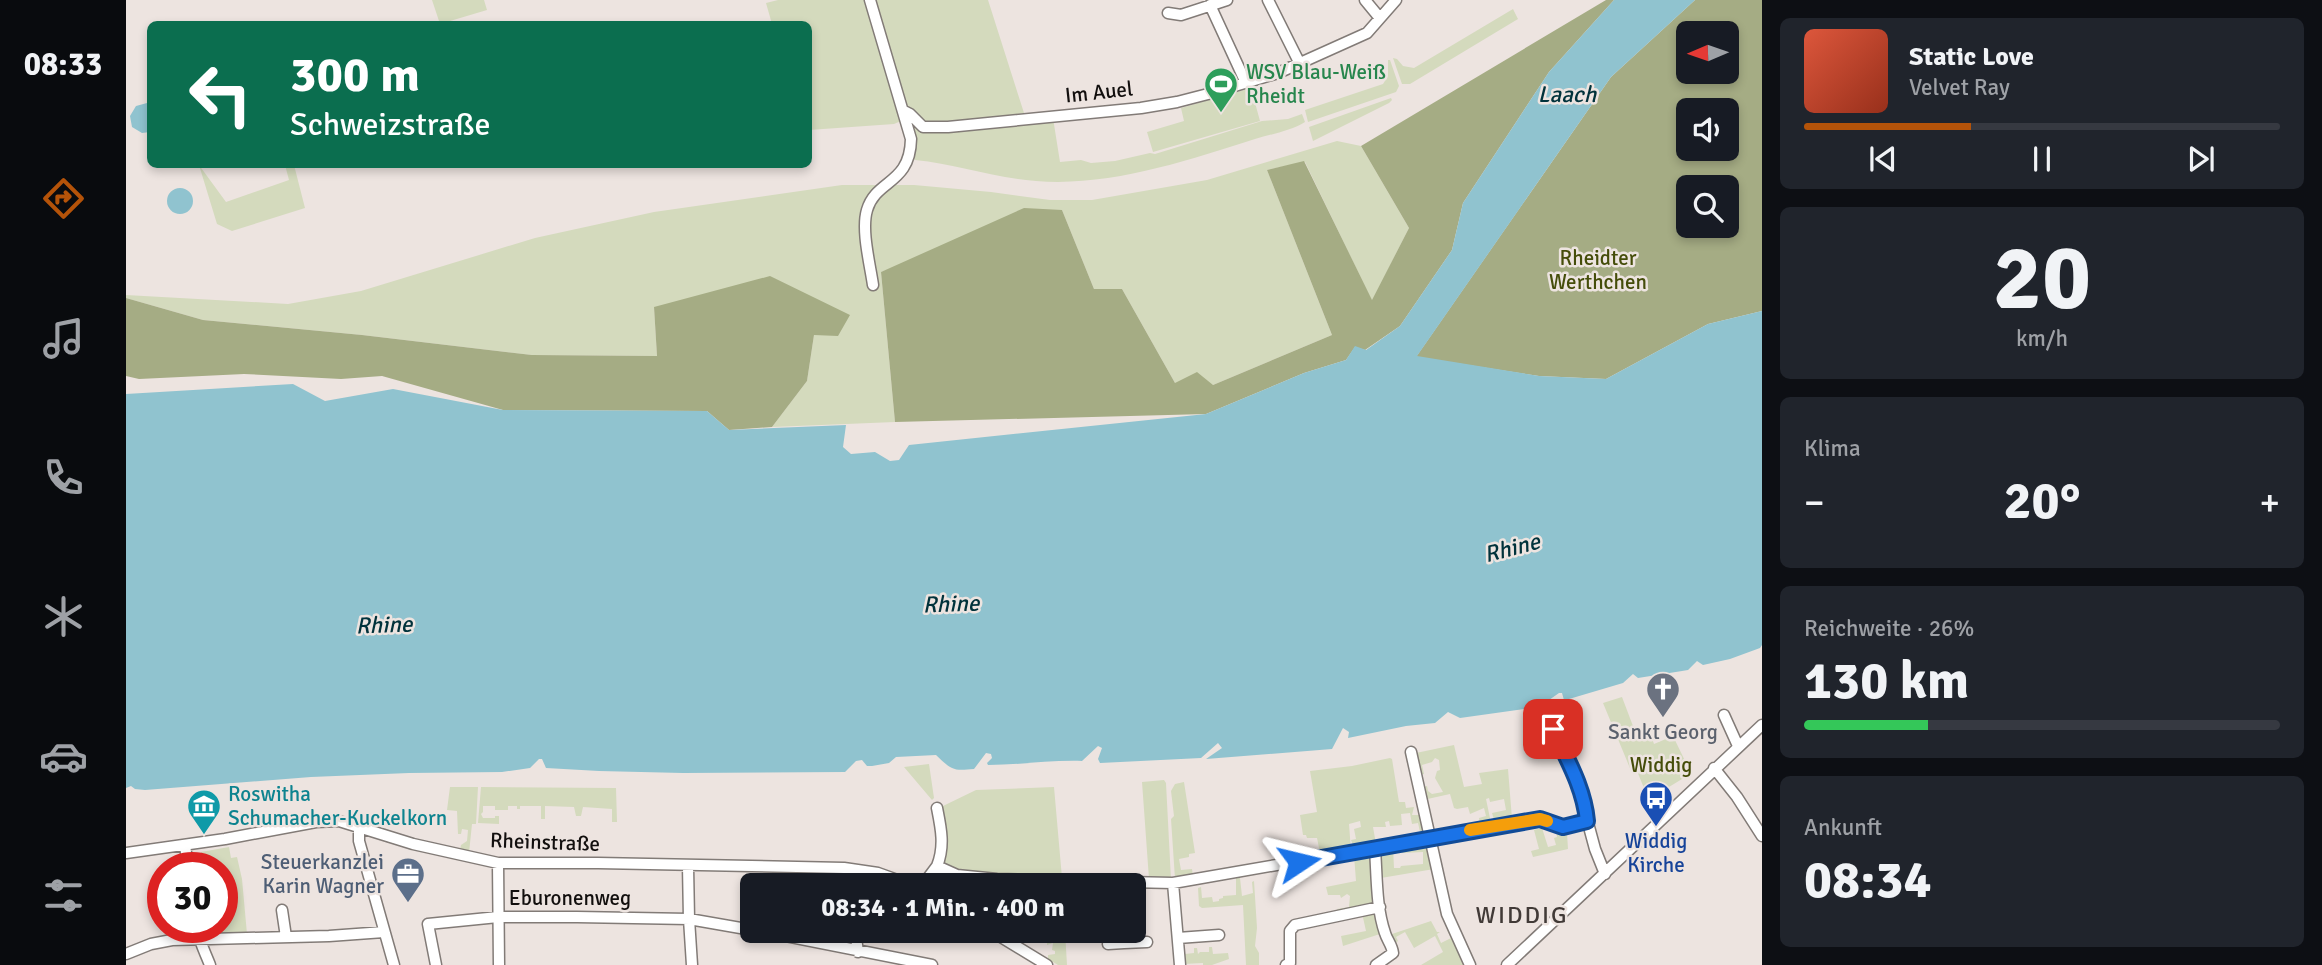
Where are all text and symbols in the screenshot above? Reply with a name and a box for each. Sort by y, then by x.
north arrow [1676,21,1740,84]
map controls [1676,21,1739,238]
text: Static Love [1909,41,2034,73]
text: 08:33 [24,45,102,84]
text: 300 m [290,45,420,105]
icon: left [175,49,266,140]
place label: WSV Blau-Weiß Rheidt [1246,59,1386,109]
sports icon: WSV Blau-Weiß Rheidt [1202,65,1240,114]
text: Velvet Ray [1909,73,2010,102]
street label: Im Auel [1064,76,1134,108]
water label: Laach [1538,80,1598,109]
button: sound [1676,98,1739,161]
text: Schweizstraße [290,105,491,144]
icon: previous [1864,140,1902,178]
icon: pause [2023,140,2061,178]
icon: next [2182,140,2220,178]
icon: directions [39,174,88,223]
button: search [1676,175,1739,238]
text: 20 [1993,222,2091,335]
park label: Rheidter Werthchen [1549,245,1647,295]
icon: music [39,314,88,363]
text: km/h [2016,324,2068,353]
text: Klima [1804,434,1861,463]
icon: phone [39,453,88,502]
text: 20° [2004,469,2080,533]
text: − [1804,479,1825,526]
text: + [2259,479,2280,526]
water label: Rhine [1481,526,1545,569]
water label: Rhine [922,588,981,619]
icon: climate [39,592,88,641]
water label: Rhine [355,609,414,640]
text: Reichweite · 26% [1804,614,1974,643]
text: 130 km [1804,649,1969,713]
church icon: Sankt Georg [1644,670,1682,719]
pin [1523,699,1583,759]
icon: arrive [1534,710,1572,748]
place label: Sankt Georg [1608,719,1718,745]
icon: car [39,732,88,781]
park label: Widdig [1630,752,1692,778]
bus stop icon: Widdig Kirche [1637,779,1675,828]
place label: Roswitha Schumacher-Kuckelkorn [228,781,447,831]
museum icon: Roswitha Schumacher-Kuckelkorn [185,787,223,836]
text: Ankunft [1804,813,1882,842]
position arrow [1262,825,1336,899]
street label: Rheinstraße [490,827,600,857]
place label: Widdig Kirche [1625,828,1687,878]
text: 08:34 [1804,848,1932,912]
place label: Steuerkanzlei Karin Wagner [261,849,384,899]
speed limit sign: 30 [147,852,238,943]
office icon: Steuerkanzlei Karin Wagner [389,855,427,904]
icon: filters [39,871,88,920]
street label: Eburonenweg [509,885,631,911]
text: 08:34 · 1 Min. · 400 m [821,892,1065,924]
district label: WIDDIG [1475,900,1569,930]

